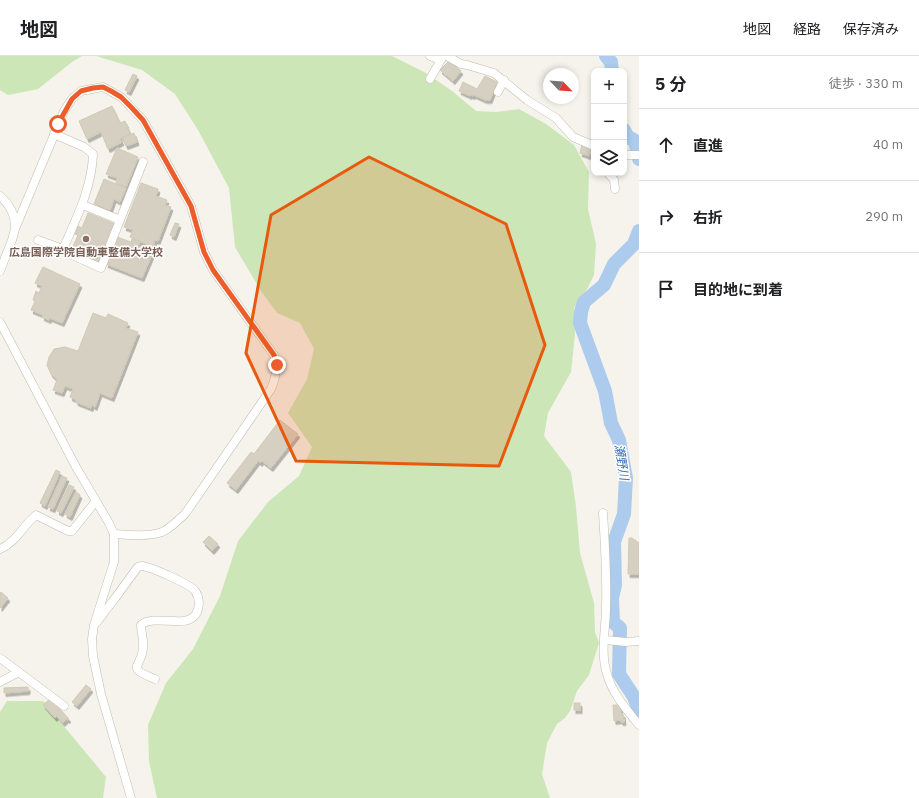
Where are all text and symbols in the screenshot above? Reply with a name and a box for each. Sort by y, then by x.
text: 地図 [20,17,58,41]
text: 地図 [743,20,771,38]
text: 経路 [793,20,821,38]
text: 保存済み [843,20,899,38]
north arrow [543,68,579,104]
map controls [591,68,627,176]
button: + [591,68,627,104]
text: 5 分 [655,73,686,95]
text: 徒歩 · 330 m [829,75,903,92]
button: − [591,104,627,140]
route start [49,115,67,133]
icon: ahead [655,134,677,156]
text: 直進 [693,136,723,155]
text: 40 m [873,136,903,153]
button: layers [591,140,627,176]
icon: right [655,206,677,228]
text: 右折 [693,208,723,227]
text: 290 m [865,208,903,225]
marker: 広島国際学院自動車整備大学校 [81,234,91,244]
place label: 広島国際学院自動車整備大学校 [9,245,163,259]
icon: arrive [655,278,677,300]
text: 目的地に到着 [693,280,783,299]
route end [268,356,286,374]
water label: 瀬野川 [612,443,633,483]

